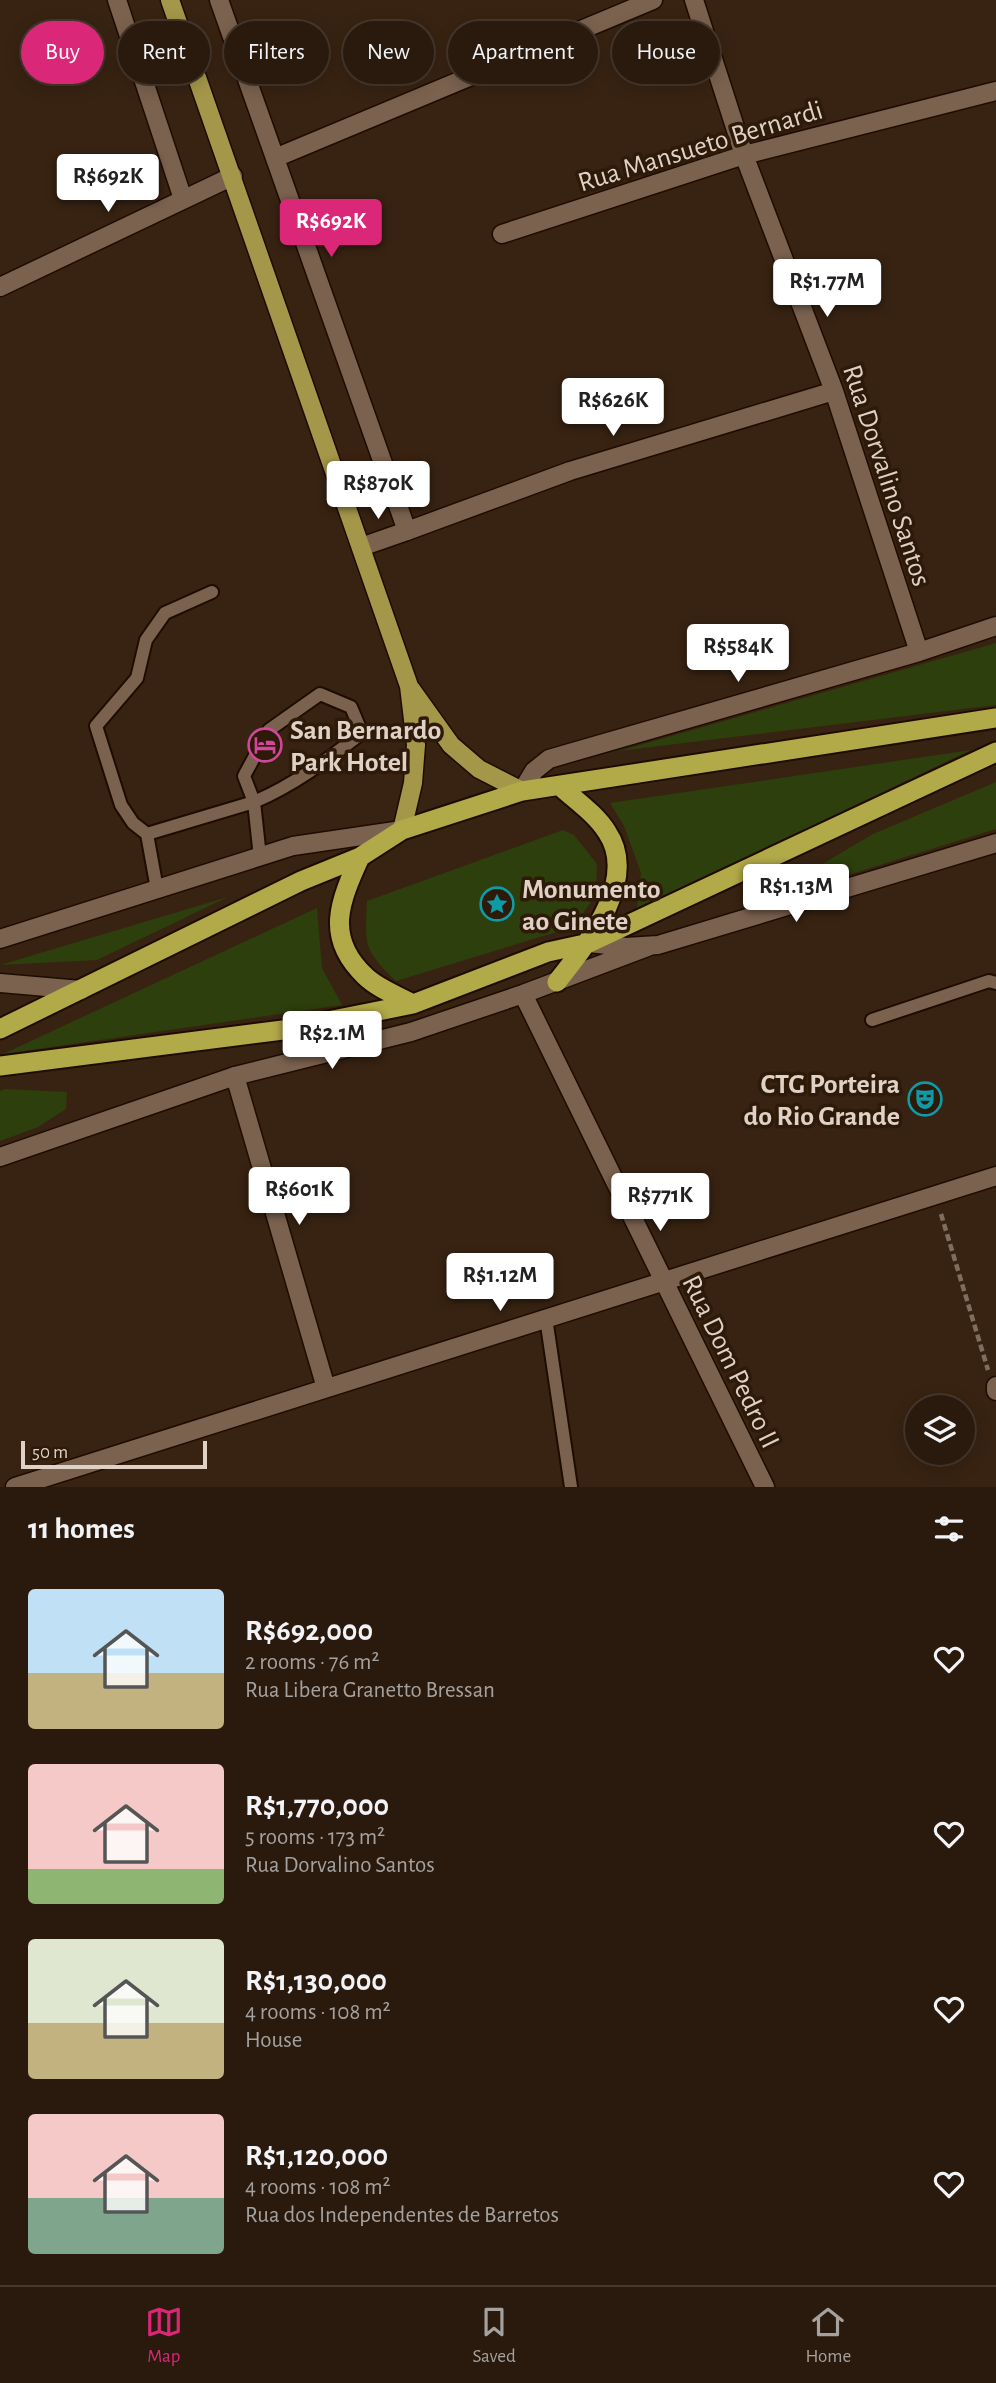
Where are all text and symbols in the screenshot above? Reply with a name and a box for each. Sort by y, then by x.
chip: Buy [21,21,104,84]
chip: Rent [118,21,210,84]
chip: Filters [224,21,329,84]
chip: New [343,21,434,84]
chip: Apartment [448,21,598,84]
chip: House [612,21,720,84]
street label: Rua Mansueto Bernardi [575,96,826,197]
pin: R$692K [51,154,165,214]
text: R$692K [73,165,143,188]
pin: R$692K [274,200,388,259]
text: R$692K [296,210,366,233]
pin: R$1.77M [762,260,892,319]
text: R$1.77M [789,270,865,293]
street label: Rua Dorvalino Santos [837,361,935,590]
pin: R$626K [556,378,670,438]
text: R$626K [578,389,648,412]
pin: R$870K [321,462,435,521]
text: R$870K [343,472,413,495]
pin: R$584K [681,624,795,684]
text: R$584K [703,635,773,658]
place label: San Bernardo Park Hotel [290,717,441,777]
hotel icon: San Bernardo Park Hotel [246,726,284,764]
pin: R$1.13M [731,864,861,924]
text: R$1.13M [759,875,833,898]
place label: Monumento ao Ginete [522,876,661,936]
place icon: Monumento ao Ginete [478,885,516,923]
pin: R$2.1M [275,1012,389,1071]
text: R$2.1M [299,1022,365,1045]
place label: CTG Porteira do Rio Grande [744,1071,900,1131]
theatre icon: CTG Porteira do Rio Grande [906,1080,944,1118]
pin: R$601K [242,1168,356,1227]
pin: R$771K [603,1174,717,1233]
text: R$601K [265,1178,333,1201]
text: R$771K [627,1184,693,1207]
pin: R$1.12M [435,1254,565,1313]
text: R$1.12M [463,1264,537,1287]
street label: Rua Dom Pedro II [676,1271,784,1453]
map controls [905,1395,975,1465]
button: layers [905,1395,975,1465]
scale bar [21,1438,206,1470]
text: 50 m [32,1443,68,1462]
icon: filters [930,1510,968,1548]
text: 11 homes [28,1514,135,1544]
text: R$692,000 [245,1616,373,1646]
icon: home [84,1617,168,1701]
icon: heart [930,1640,968,1678]
text: 2 rooms · 76 m² [245,1651,379,1674]
text: Rua Libera Granetto Bressan [245,1679,495,1702]
text: R$1,770,000 [245,1791,389,1821]
icon: home [84,1792,168,1876]
icon: heart [930,1815,968,1853]
text: 5 rooms · 173 m² [245,1826,385,1849]
text: Rua Dorvalino Santos [245,1854,435,1877]
text: R$1,130,000 [245,1966,387,1996]
icon: home [84,1967,168,2051]
icon: heart [930,1990,968,2028]
text: 4 rooms · 108 m² [245,2001,391,2024]
text: House [245,2029,302,2052]
text: R$1,120,000 [245,2141,388,2171]
icon: home [84,2142,168,2226]
icon: heart [930,2165,968,2203]
text: 4 rooms · 108 m² [245,2176,391,2199]
text: Rua dos Independentes de Barretos [245,2204,559,2227]
tab: Map [145,2303,183,2368]
tab: Saved [472,2303,516,2368]
tab: Home [805,2303,851,2368]

